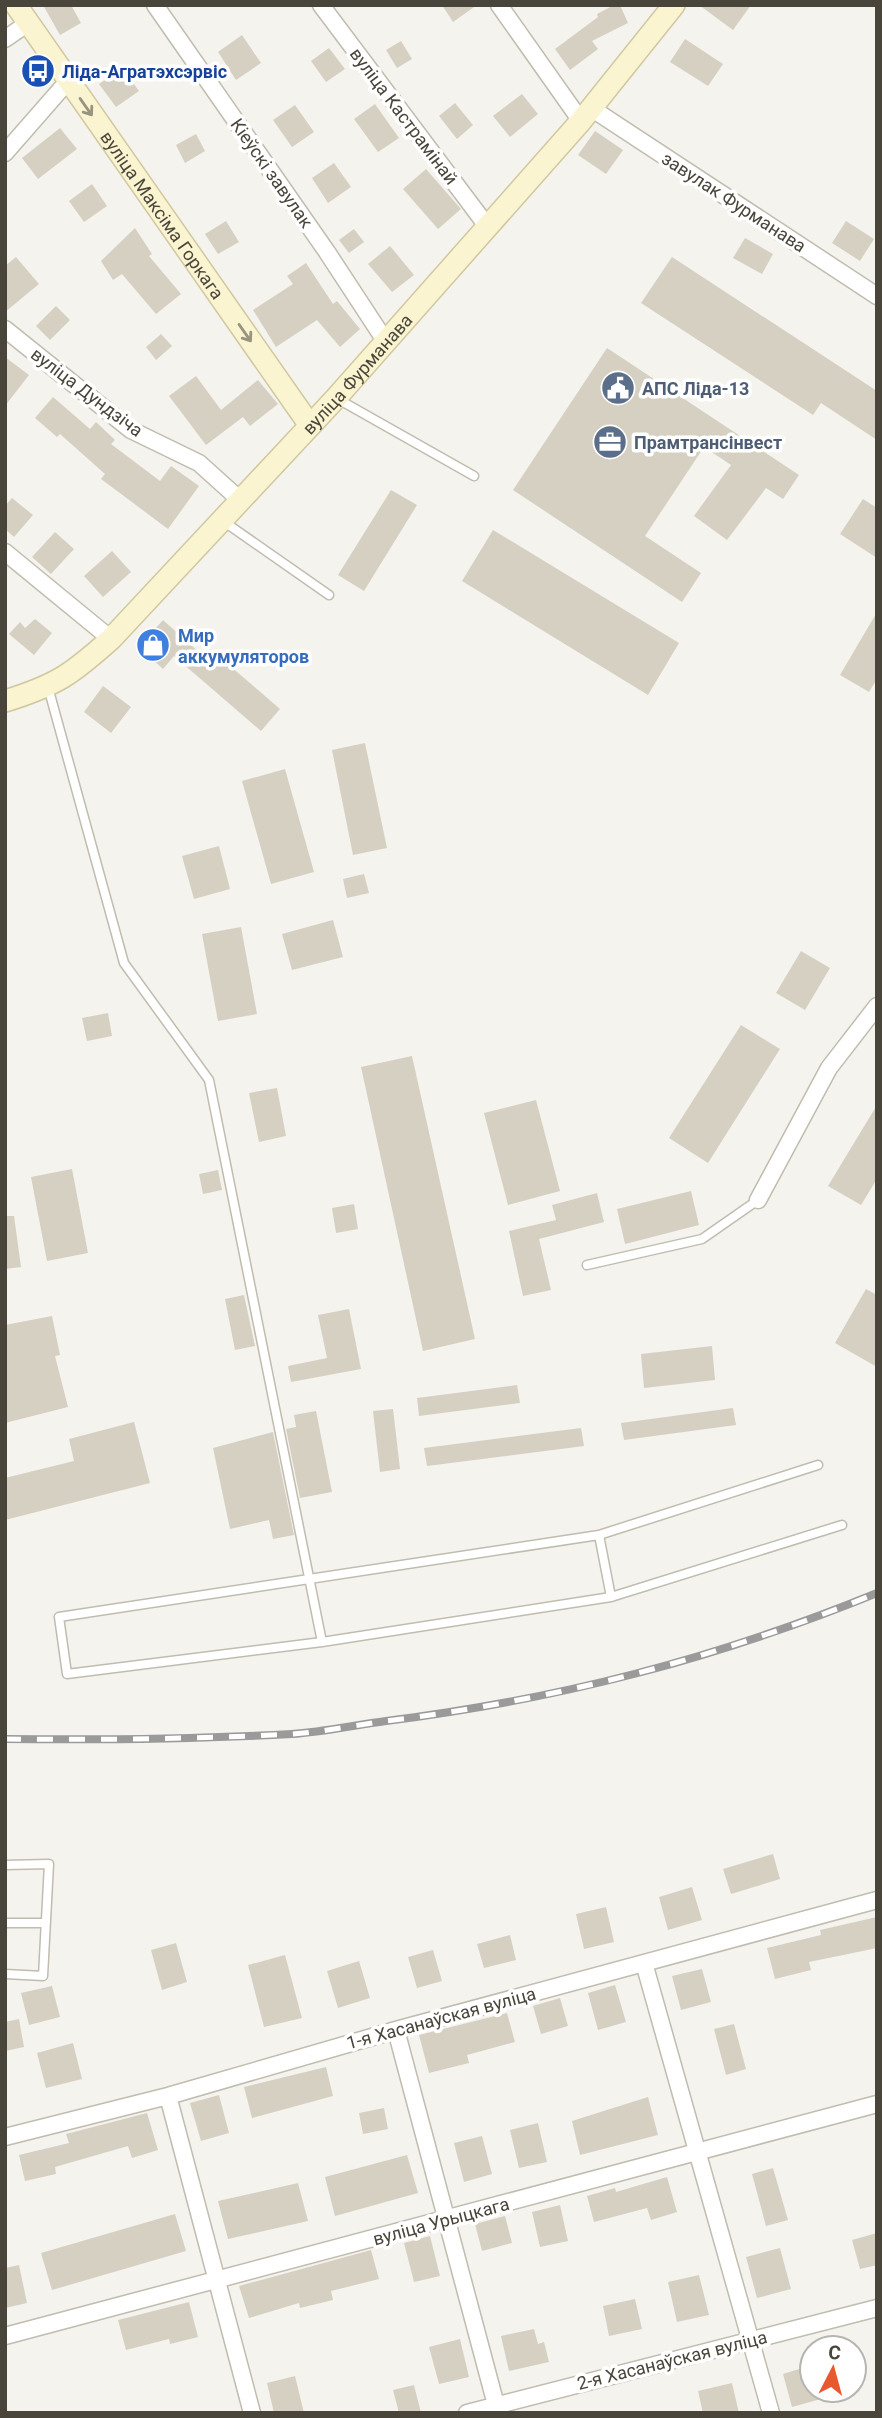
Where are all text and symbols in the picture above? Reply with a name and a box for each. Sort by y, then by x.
street label: вуліца Кастрамінай [346,44,462,188]
bus stop icon: Ліда-Агратэхсэрвіс [19,52,57,90]
place label: Ліда-Агратэхсэрвіс [62,61,227,82]
one-way arrow [79,97,93,116]
street label: Кіеўскі завулак [226,114,318,232]
street label: вуліца Максіма Горкага [97,127,229,303]
street label: завулак Фурманава [658,148,810,256]
street label: вуліца Фурманава [298,309,416,438]
one-way arrow [237,323,252,342]
street label: вуліца Дундзіча [27,343,147,441]
public building icon: АПС Ліда-13 [599,369,637,407]
place label: АПС Ліда-13 [642,378,749,399]
office icon: Прамтрансінвест [591,423,629,461]
place label: Прамтрансінвест [634,432,782,453]
place label: Мир аккумуляторов [178,625,309,667]
shop icon: Мир аккумуляторов [134,626,172,664]
street label: 1-я Хасанаўская вуліца [344,1983,538,2053]
street label: вуліца Урыцкага [371,2193,511,2249]
street label: 2-я Хасанаўская вуліца [575,2326,769,2394]
north arrow [798,2334,868,2404]
text: С [827,2341,842,2365]

